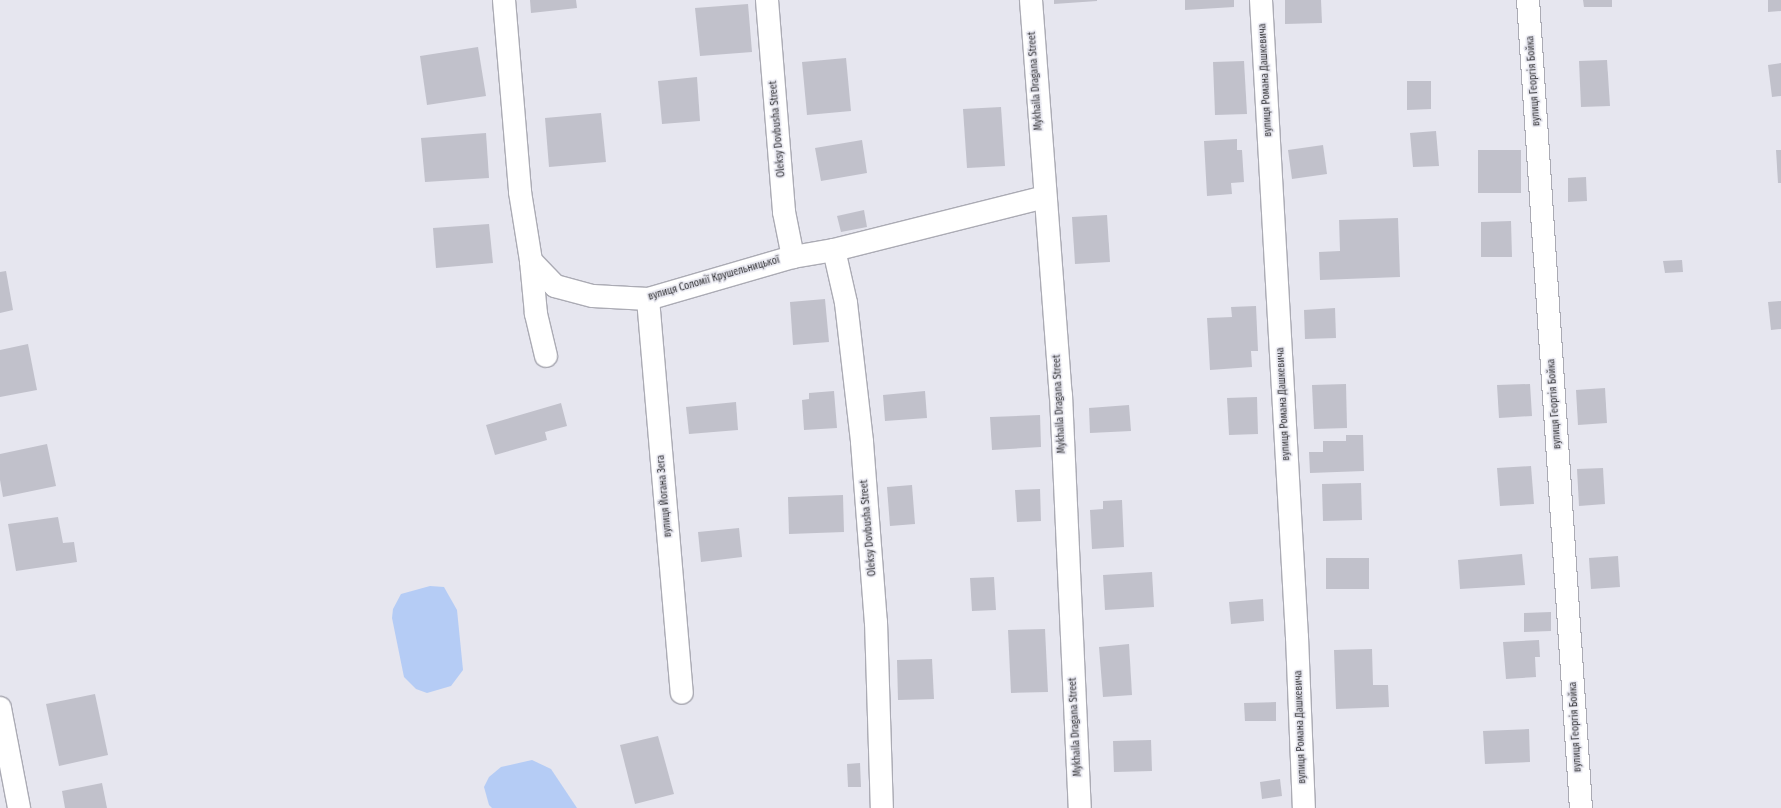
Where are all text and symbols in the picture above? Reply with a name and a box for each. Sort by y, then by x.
street label: вулиця Романа Дашкевича [1257,23,1275,137]
street label: Mykhaila Dragana Street [1027,31,1045,131]
street label: вулиця Георгія Бойка [1525,35,1543,127]
street label: Oleksy Dovbusha Street [768,80,788,178]
street label: вулиця Соломії Крушельницької [647,254,781,304]
street label: вулиця Романа Дашкевича [1275,347,1293,461]
street label: Mykhaila Dragana Street [1051,354,1069,454]
street label: вулиця Георгія Бойка [1546,358,1564,450]
street label: вулиця Йогана Зега [655,454,675,538]
street label: Oleksy Dovbusha Street [859,479,879,577]
street label: вулиця Романа Дашкевича [1293,670,1309,784]
street label: Mykhaila Dragana Street [1067,677,1085,777]
street label: вулиця Георгія Бойка [1568,682,1584,772]

